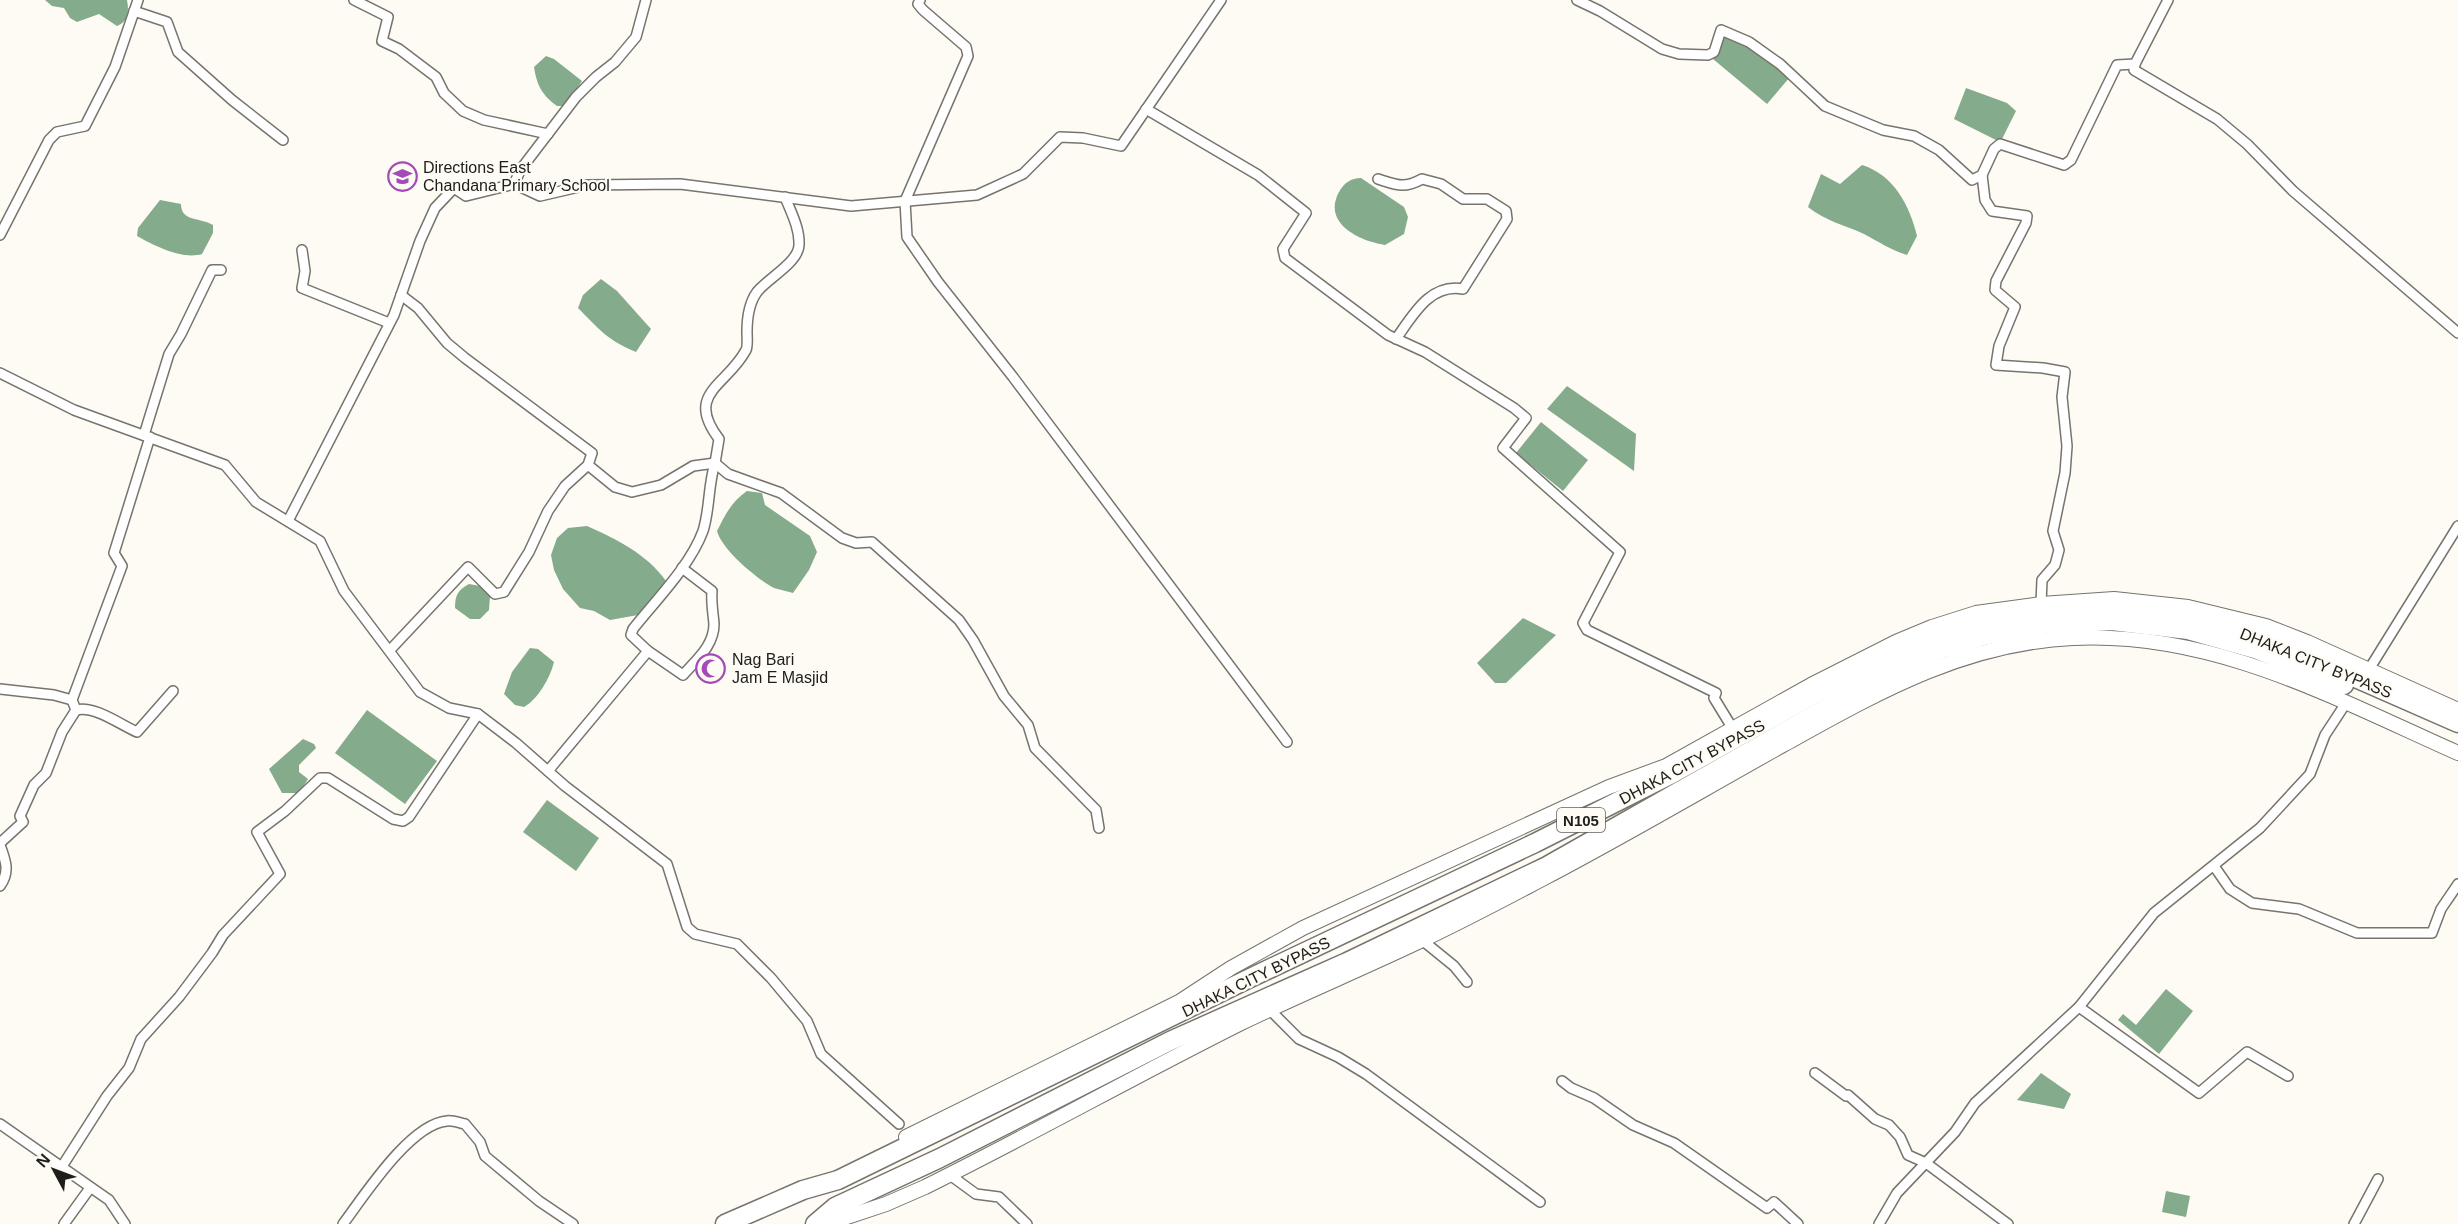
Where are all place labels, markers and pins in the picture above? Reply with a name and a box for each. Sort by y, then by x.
place label: Directions East Chandana Primary School [423,159,610,194]
school or university icon: Directions East Chandana Primary School [386,160,418,192]
place label: Nag Bari Jam E Masjid [732,651,828,686]
mosque icon: Nag Bari Jam E Masjid [695,652,727,684]

